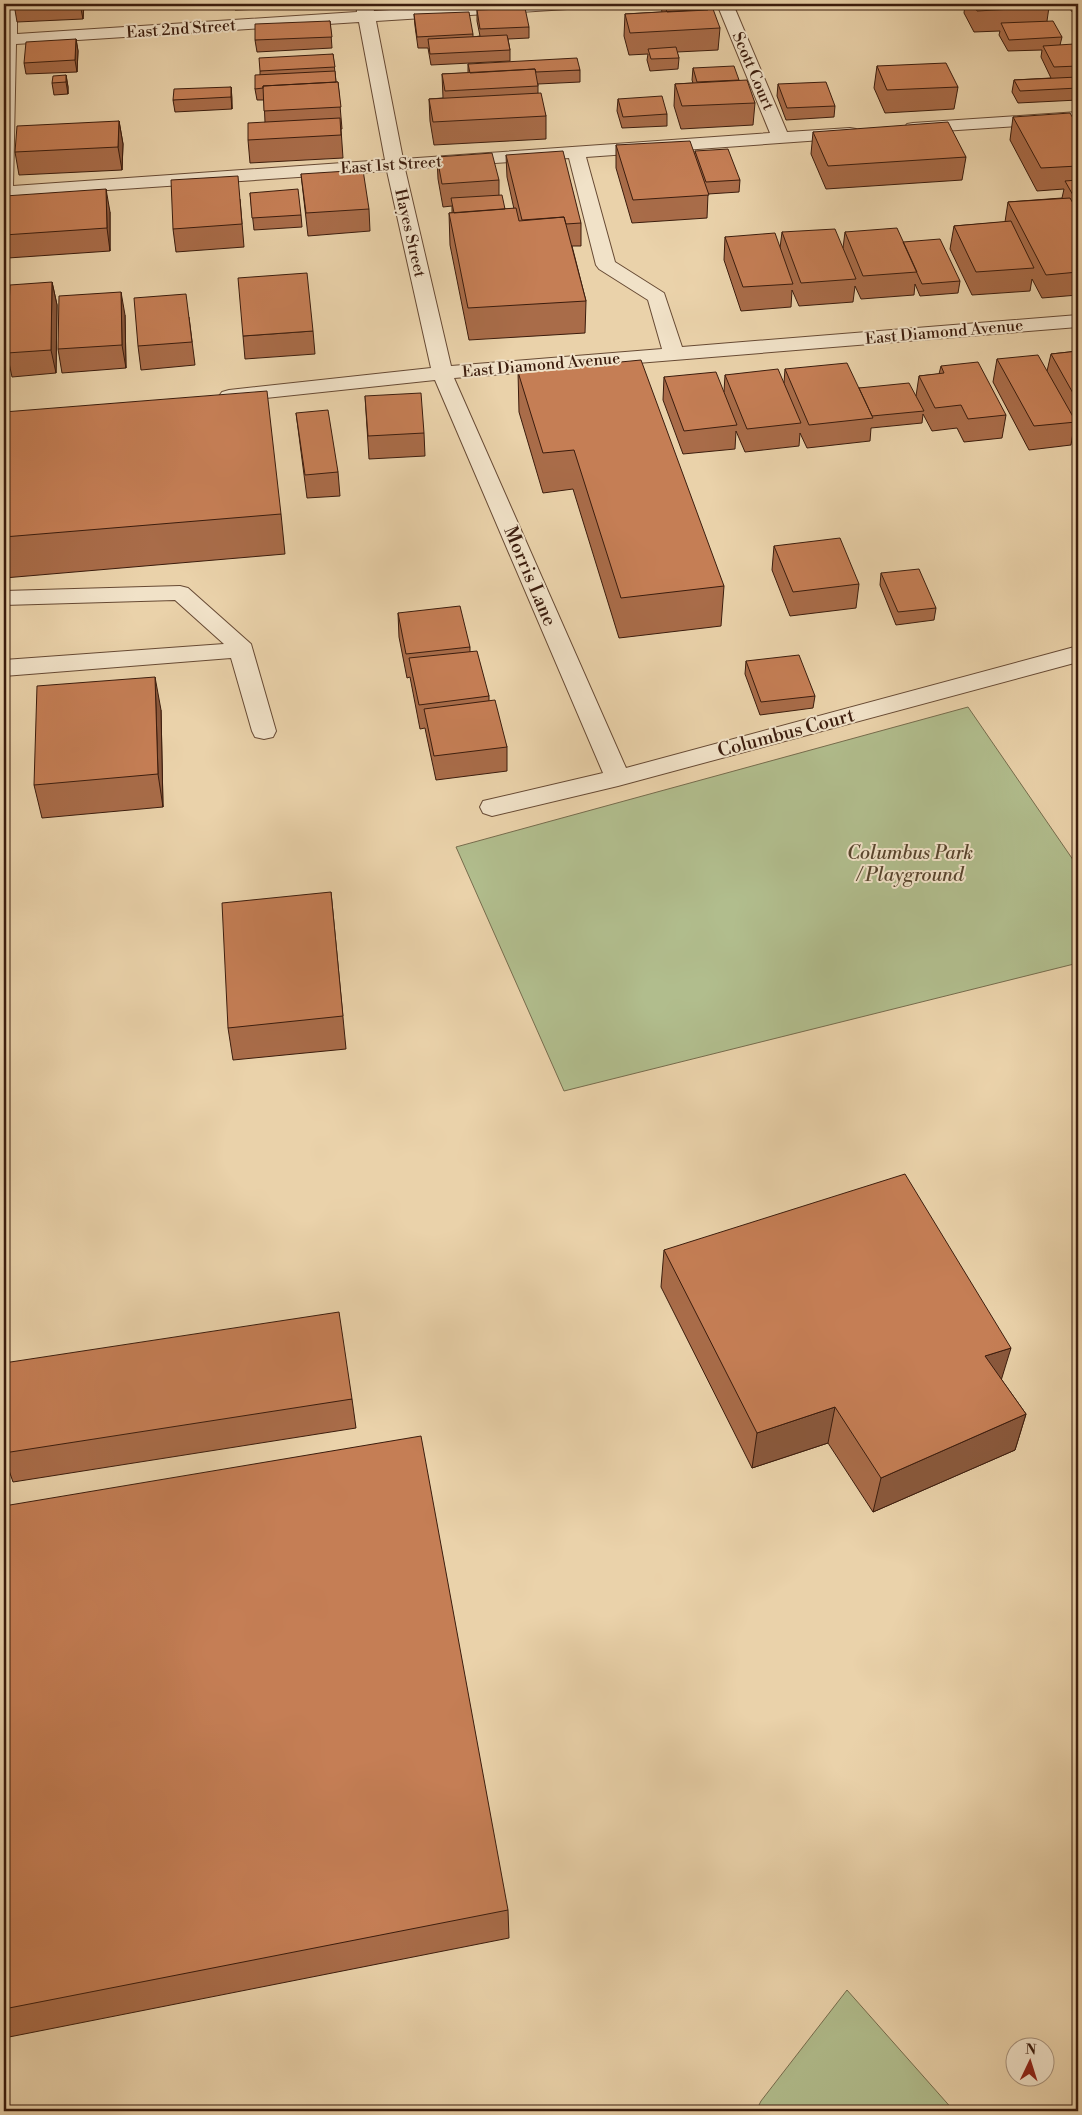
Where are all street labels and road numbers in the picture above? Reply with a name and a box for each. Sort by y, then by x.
street label: East 2nd Street [126,15,237,43]
street label: Scott Court [728,29,779,113]
street label: East 1st Street [340,151,443,179]
street label: Hayes Street [390,187,430,279]
street label: East Diamond Avenue [864,315,1024,349]
street label: East Diamond Avenue [461,348,621,382]
street label: Morris Lane [498,522,562,630]
street label: Columbus Court [715,703,857,763]

